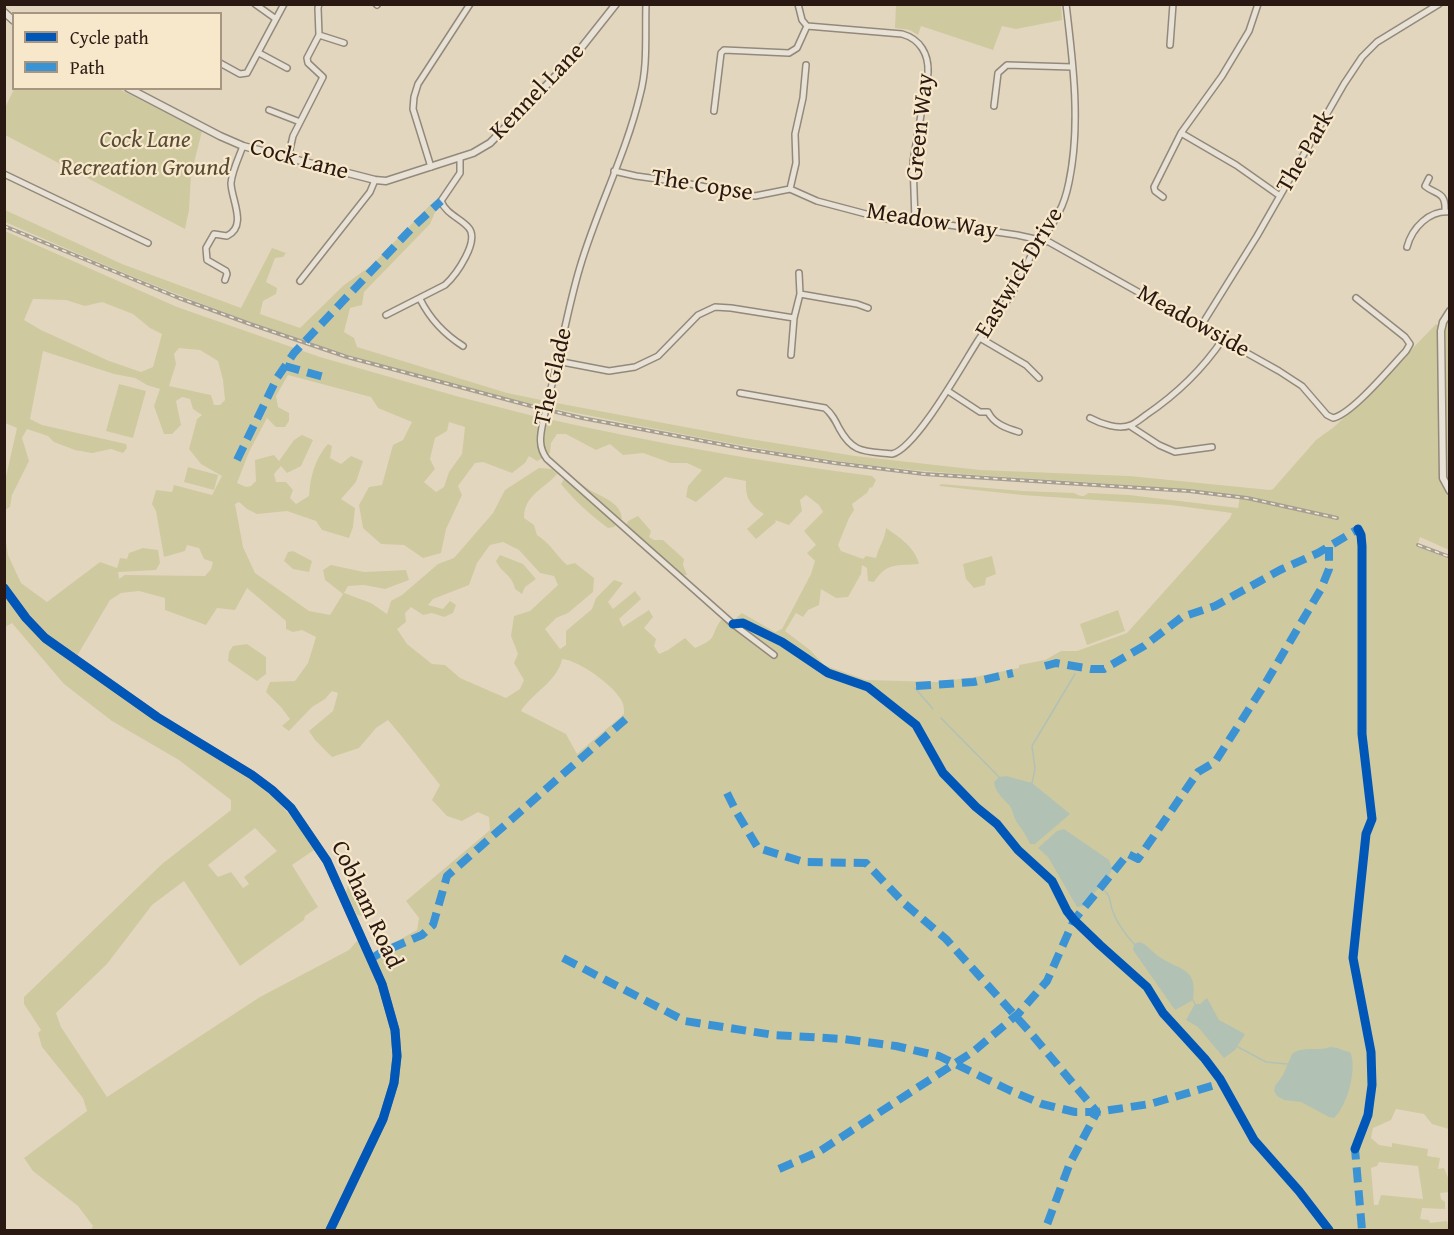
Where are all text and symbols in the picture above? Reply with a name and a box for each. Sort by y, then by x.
legend [12,12,222,90]
text: Cycle path [70,24,149,51]
street label: Kennel Lane [485,38,591,146]
text: Path [70,54,105,81]
street label: Green Way [901,72,941,182]
street label: The Park [1271,106,1341,198]
park label: Cock Lane Recreation Ground [60,127,230,183]
street label: Cock Lane [247,133,351,187]
street label: The Copse [649,164,755,208]
street label: Meadow Way [865,197,999,247]
street label: Eastwick Drive [970,203,1070,343]
street label: Meadowside [1132,279,1254,365]
street label: The Glade [529,325,579,429]
street label: Cobham Road [324,837,408,973]

